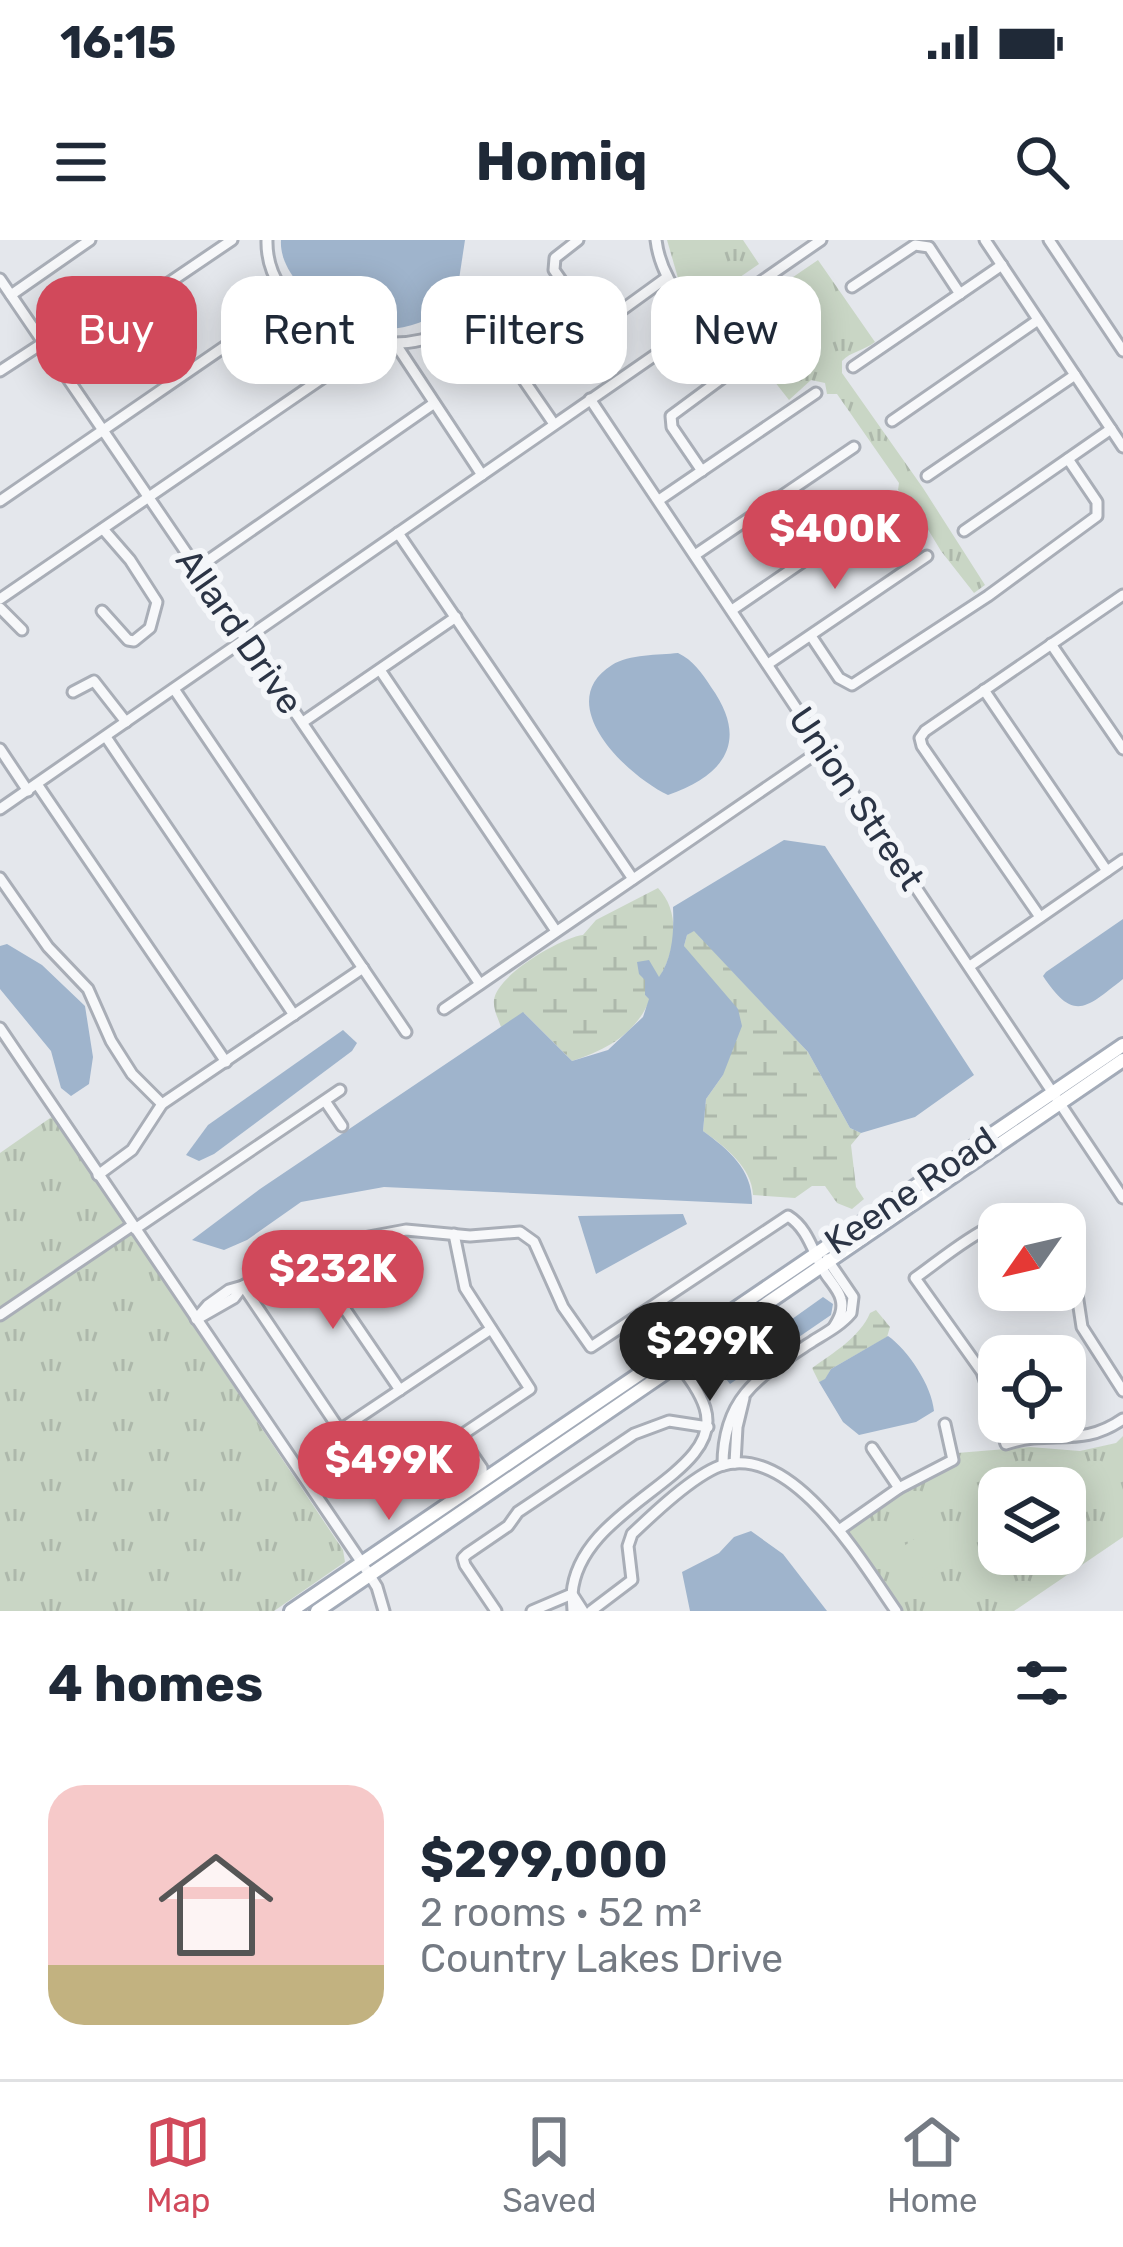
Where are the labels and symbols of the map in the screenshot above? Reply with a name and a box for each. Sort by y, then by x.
pin: $400K [751,490,919,592]
street label: Allard Drive [167,540,312,722]
street label: Union Street [780,699,933,898]
street label: Keene Road [817,1118,1004,1263]
north arrow [978,1203,1086,1311]
pin: $232K [249,1230,417,1332]
pin: $299K [626,1302,794,1404]
pin: $499K [305,1421,473,1523]

